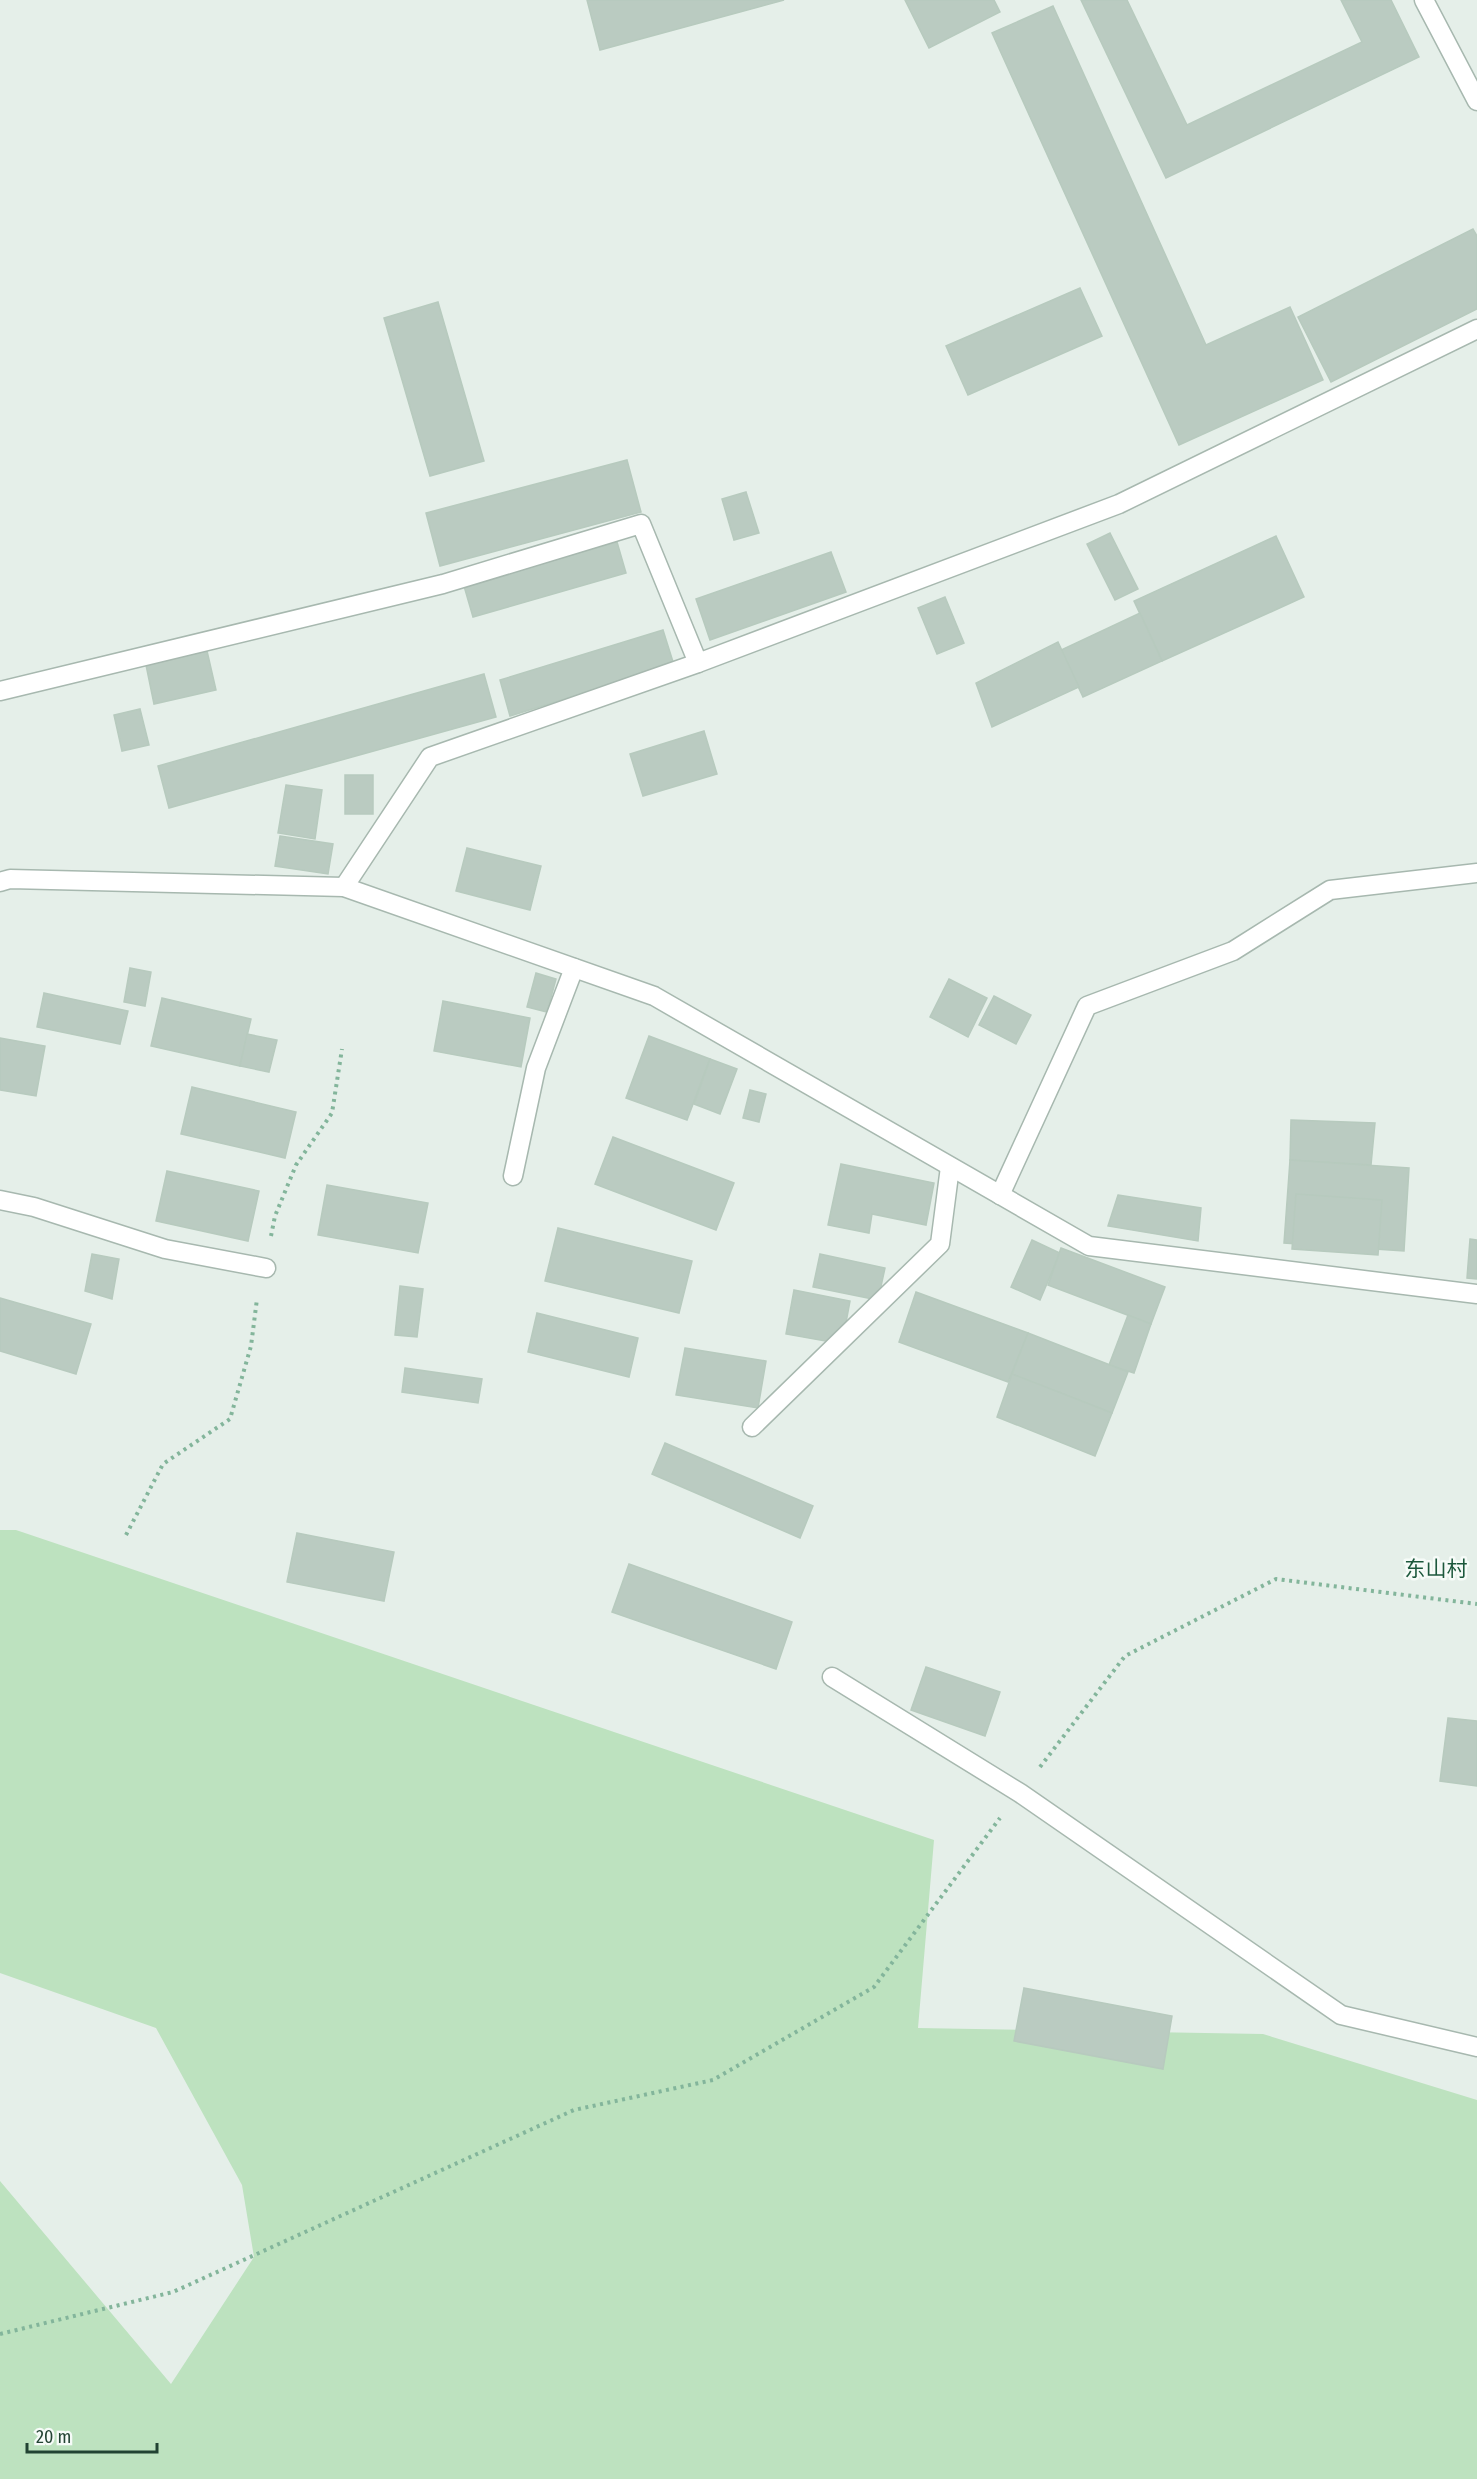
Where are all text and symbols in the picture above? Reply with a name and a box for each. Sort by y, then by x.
district label: 东山村 [1405,1556,1468,1582]
scale bar [27,2416,158,2454]
text: 20 m [36,2426,71,2448]

